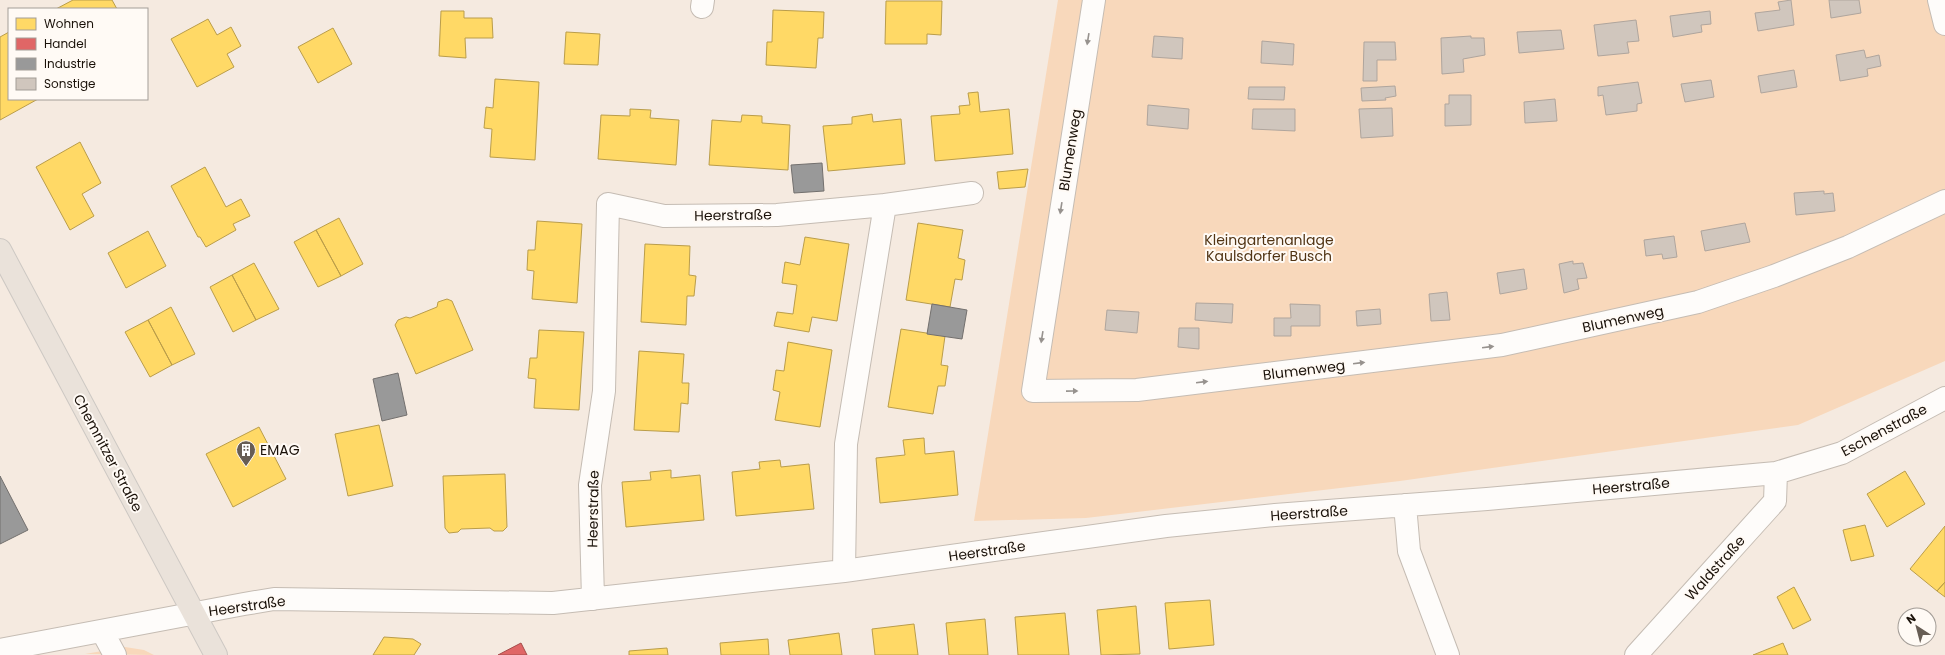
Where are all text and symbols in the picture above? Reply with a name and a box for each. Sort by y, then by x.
legend [8,8,148,100]
text: Wohnen [44,15,94,32]
one-way arrow [1085,32,1091,45]
text: Handel [44,35,87,52]
text: Industrie [44,55,96,72]
text: Sonstige [44,75,96,92]
street label: Blumenweg [1054,108,1086,192]
one-way arrow [1058,202,1064,214]
street label: Heerstraße [694,204,772,226]
park label: Kleingartenanlage Kaulsdorfer Busch [1204,230,1334,266]
street label: Blumenweg [1580,301,1666,337]
one-way arrow [1039,331,1045,343]
one-way arrow [1482,344,1494,350]
street label: Blumenweg [1262,355,1346,385]
one-way arrow [1353,360,1365,366]
one-way arrow [1196,379,1208,385]
one-way arrow [1066,388,1079,394]
street label: Chemnitzer Straße [69,391,148,516]
street label: Eschenstraße [1837,399,1931,461]
building icon: EMAG [235,439,257,467]
place label: EMAG [260,440,300,460]
street label: Heerstraße [582,470,604,548]
street label: Heerstraße [1591,473,1671,499]
street label: Heerstraße [1270,500,1349,526]
street label: Waldstraße [1680,531,1750,605]
street label: Heerstraße [947,536,1027,566]
street label: Heerstraße [207,591,287,621]
north arrow [1897,607,1937,647]
text: N [1903,610,1919,628]

